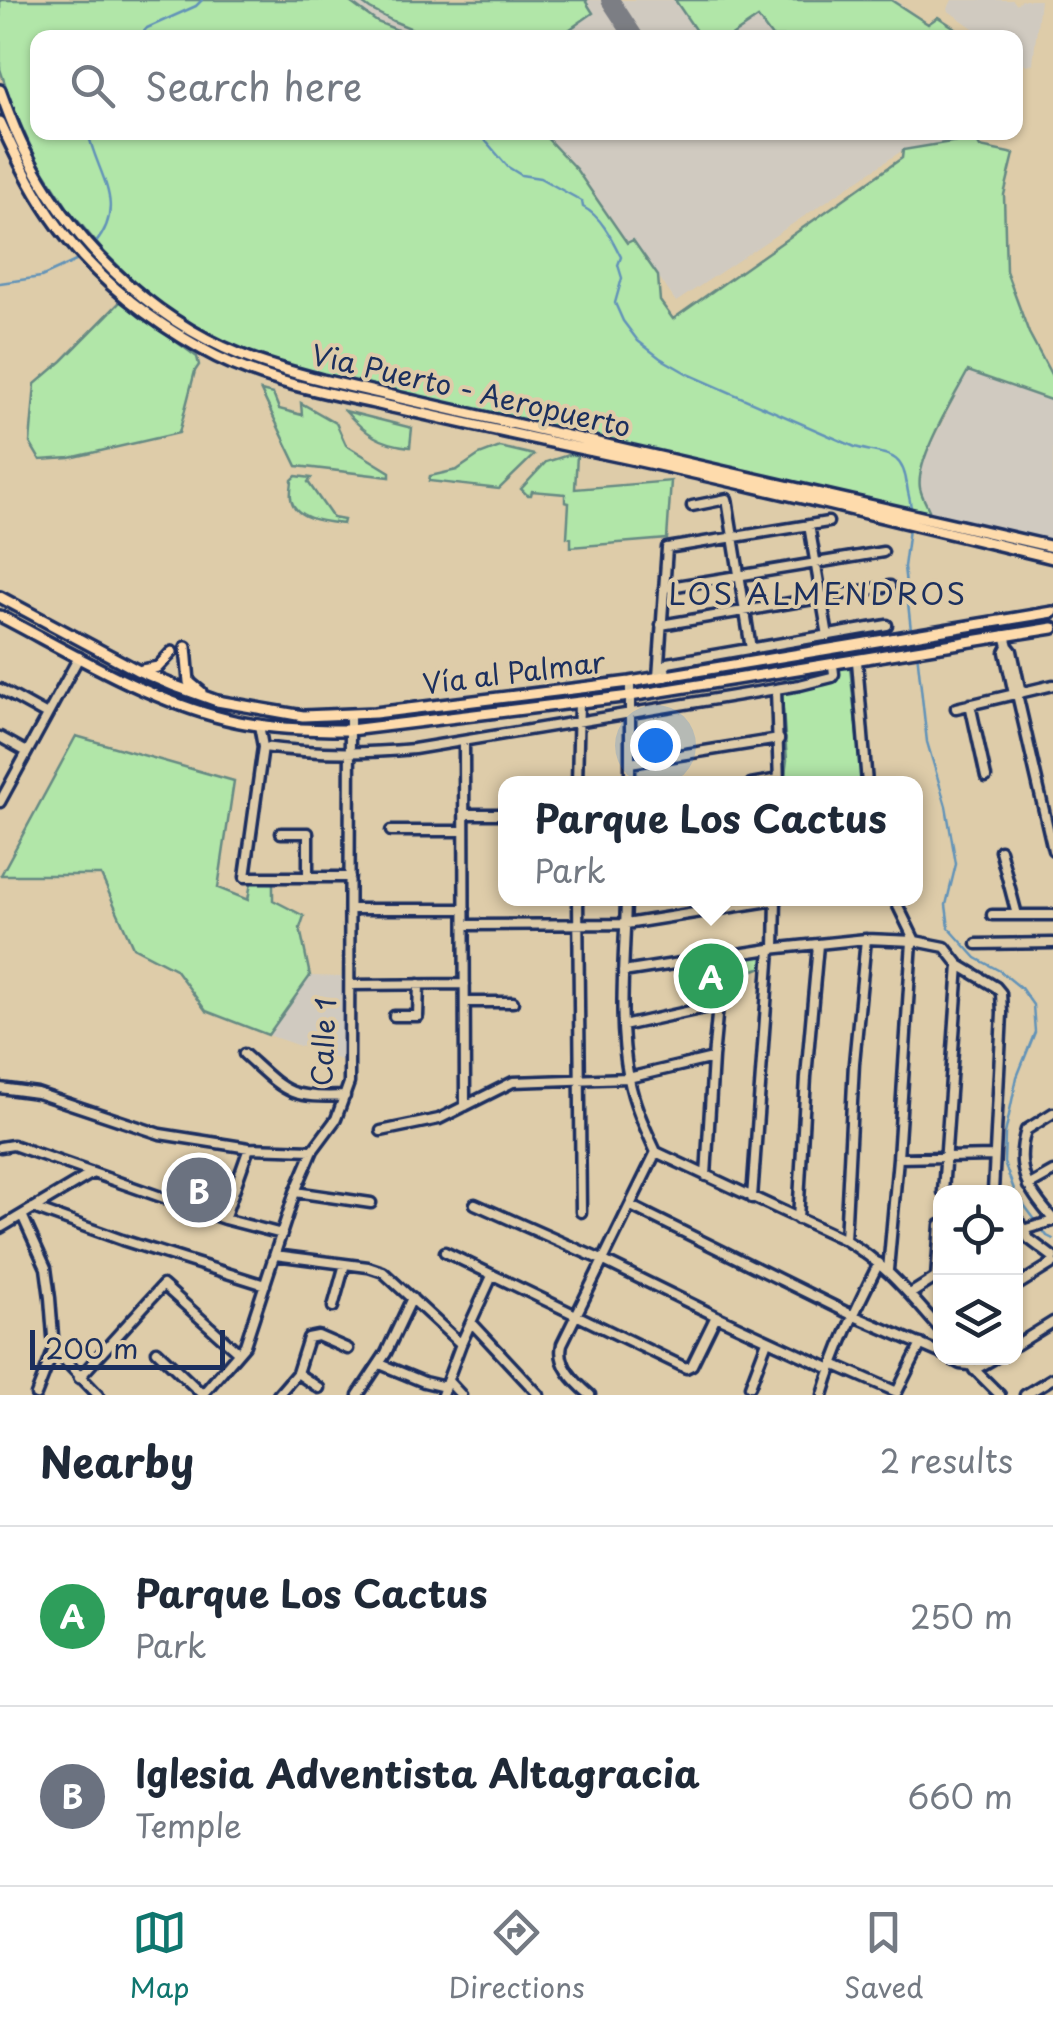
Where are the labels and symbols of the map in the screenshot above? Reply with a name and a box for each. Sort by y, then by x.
street label: Via Puerto - Aeropuerto [307,332,635,447]
district label: LOS ALMENDROS [668,570,968,615]
street label: Vía al Palmar [420,639,608,704]
your location [630,720,681,771]
pin: A [678,938,744,1014]
street label: Calle 1 [299,997,346,1087]
pin: B [166,1152,232,1228]
scale bar [30,1325,225,1370]

